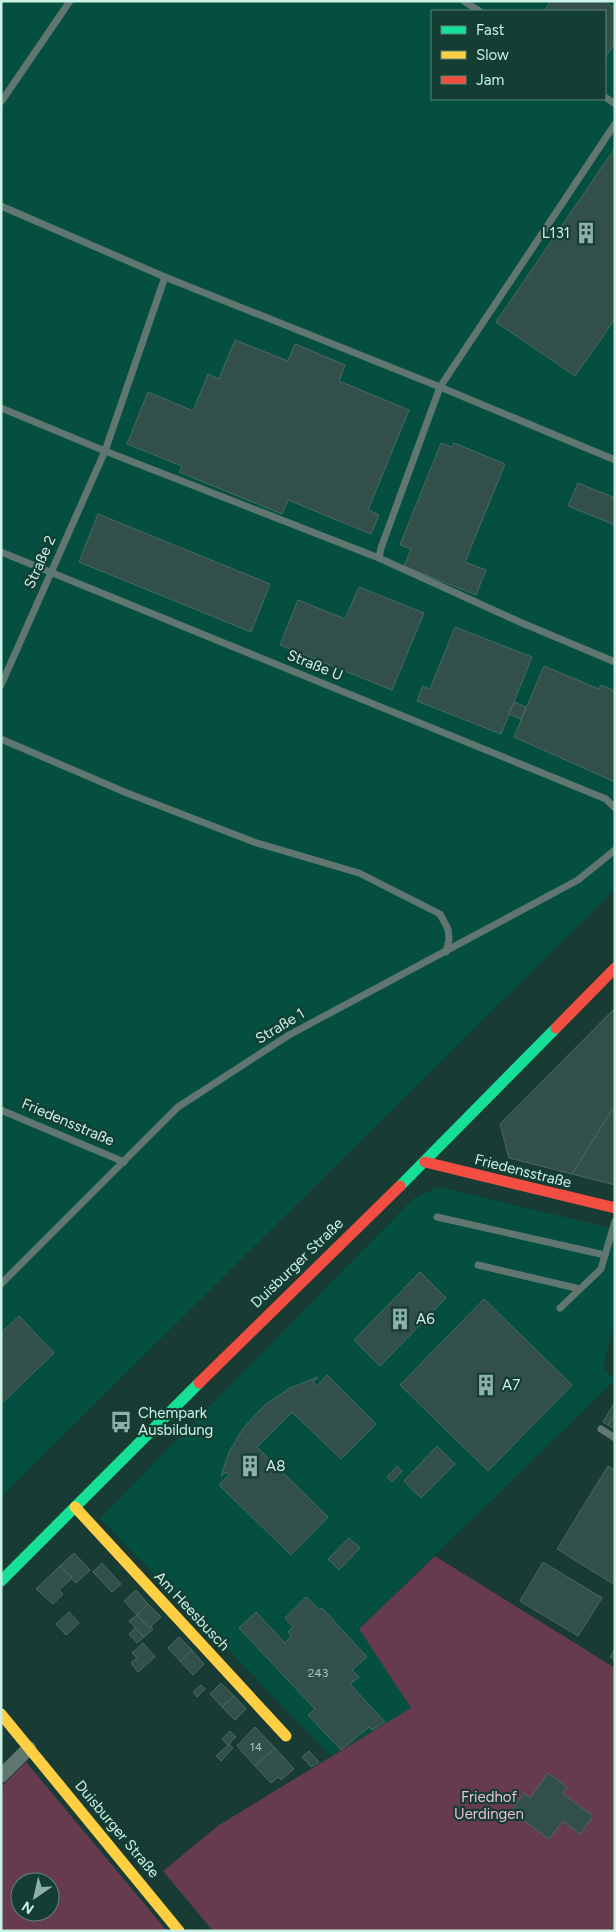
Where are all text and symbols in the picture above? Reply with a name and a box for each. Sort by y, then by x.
legend [431,10,606,100]
text: Fast [476,21,505,39]
text: Slow [476,46,509,64]
text: Jam [476,71,504,89]
building icon: L131 [573,220,599,246]
place label: L131 [542,224,570,242]
street label: Straße 2 [20,533,60,591]
street label: Straße U [284,646,346,684]
street label: Straße 1 [252,1004,308,1048]
street label: Friedensstraße [19,1094,117,1150]
street label: Friedensstraße [473,1150,573,1192]
street label: Duisburger Straße [247,1214,347,1312]
building icon: A6 [387,1306,413,1332]
place label: A6 [416,1310,435,1328]
building icon: A7 [473,1372,499,1398]
place label: A7 [502,1376,520,1394]
place label: Chempark Ausbildung [138,1404,213,1439]
bus stop icon: Chempark Ausbildung [108,1409,134,1435]
building icon: A8 [237,1453,263,1479]
place label: A8 [266,1457,285,1475]
street label: Am Heesbusch [151,1568,233,1654]
house number: 243 [308,1666,328,1680]
house number: 14 [250,1740,263,1754]
street label: Duisburger Straße [71,1777,163,1881]
park label: Friedhof Uerdingen [454,1788,524,1823]
north arrow [10,1872,60,1922]
text: N [19,1897,37,1917]

